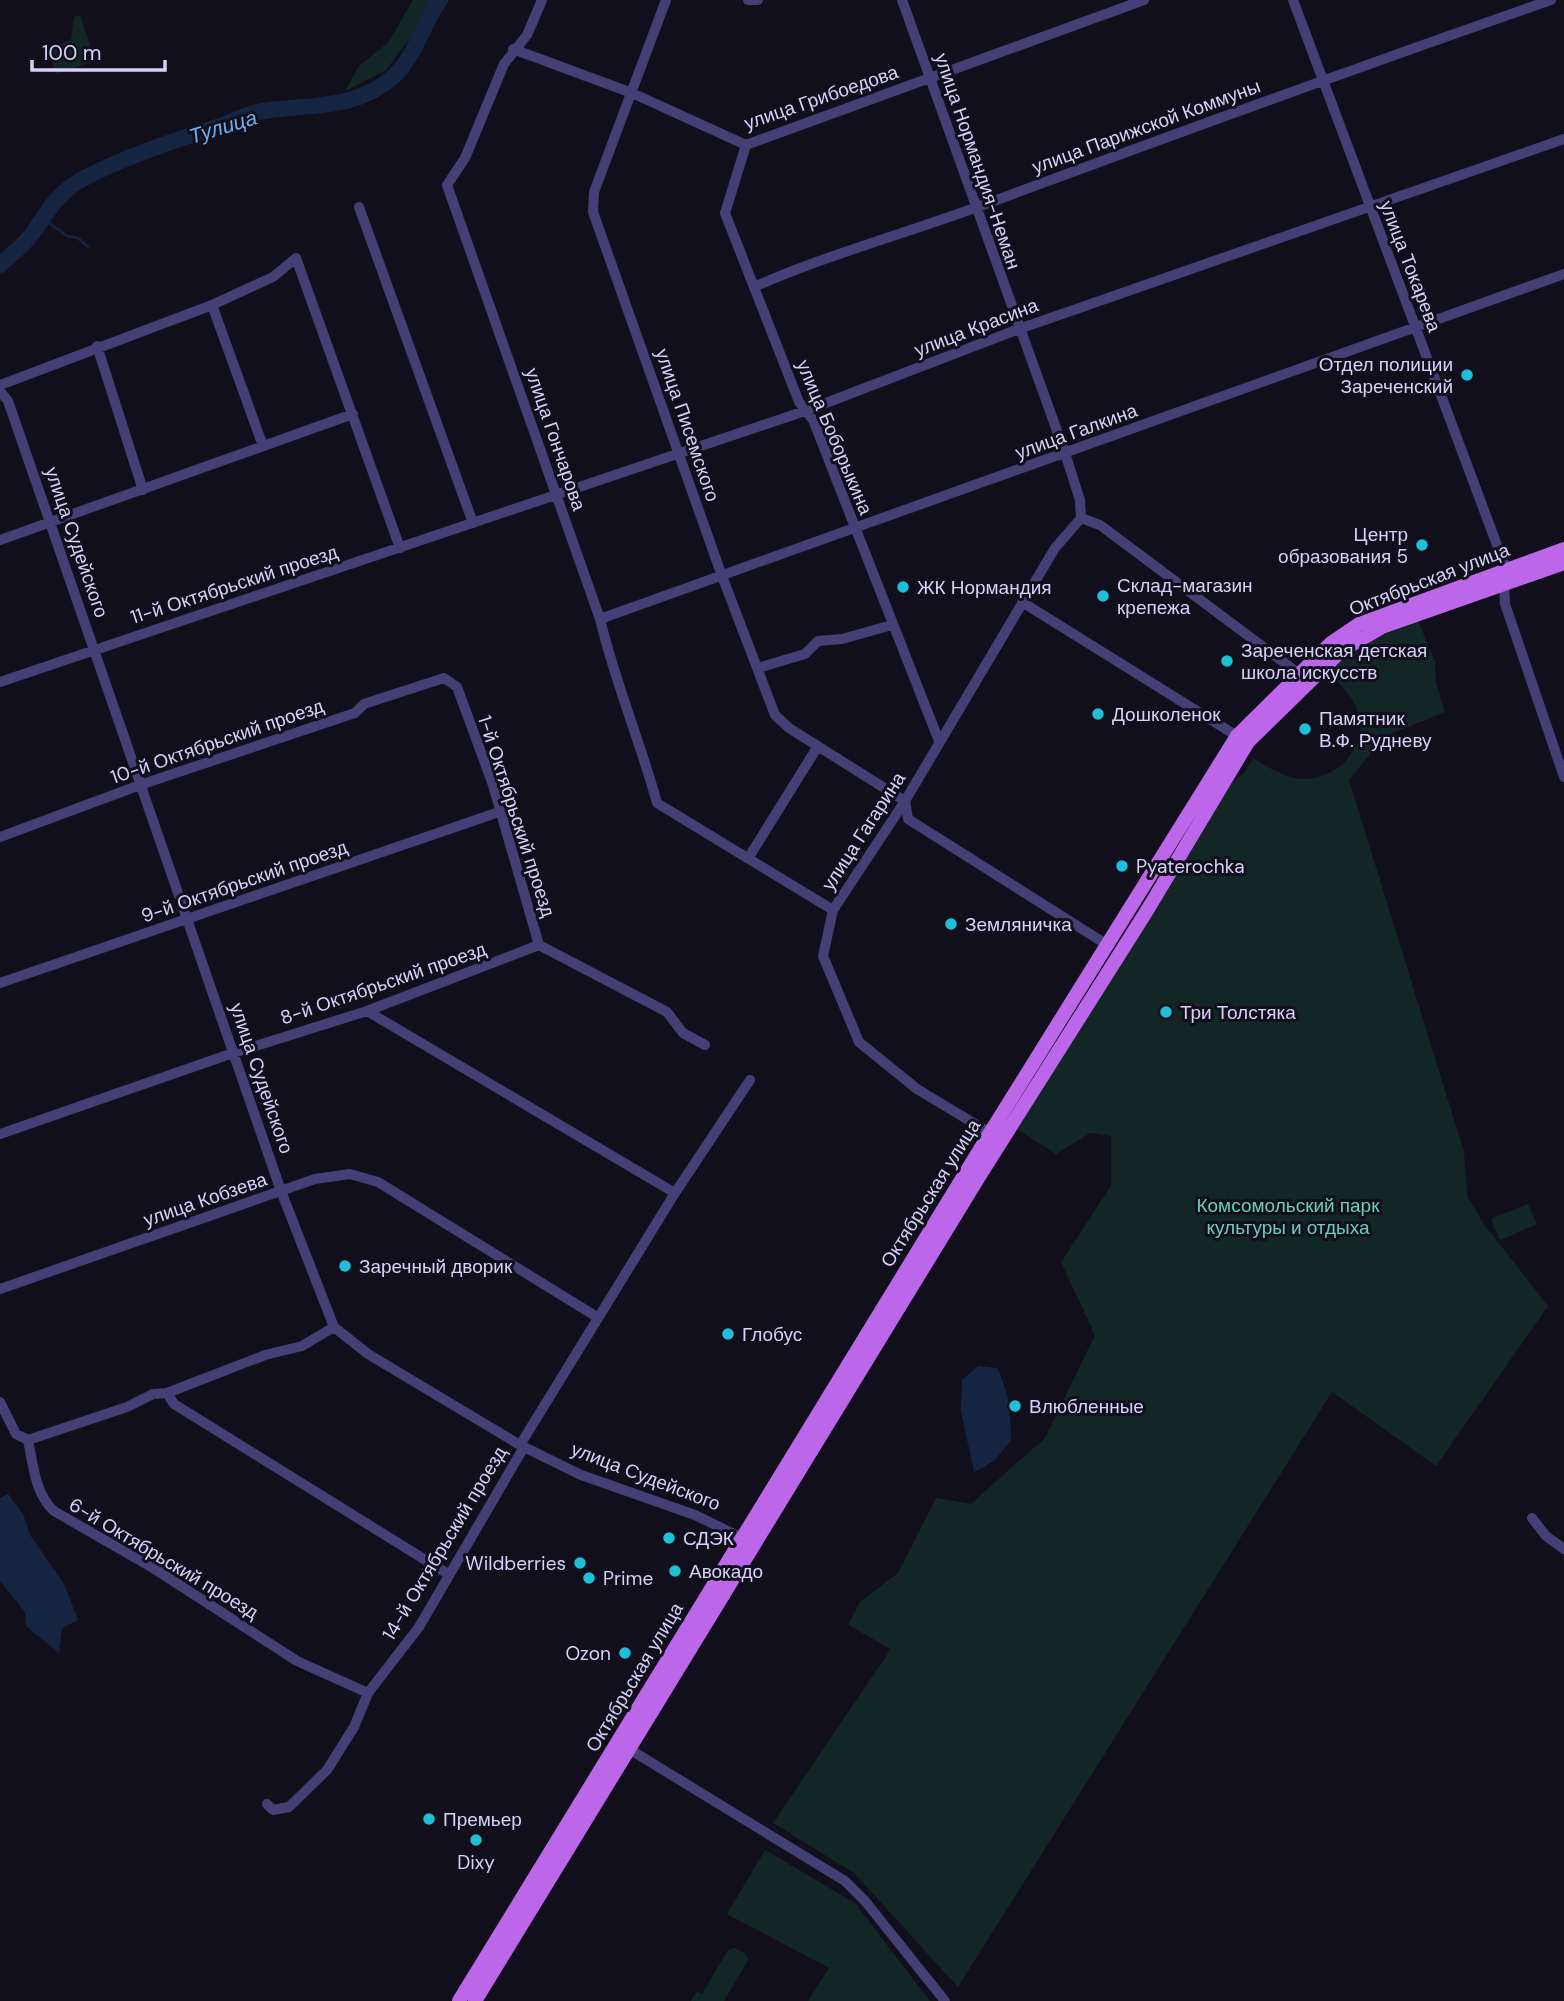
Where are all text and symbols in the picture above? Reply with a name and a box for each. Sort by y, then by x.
scale bar [32,28,164,72]
text: 100 m [42,39,102,67]
street label: улица Нормандия-Неман [929,50,1026,273]
street label: улица Грибоедова [741,59,902,136]
street label: улица Парижской Коммуны [1029,73,1264,179]
water label: Тулица [186,103,260,151]
street label: улица Токарева [1374,197,1447,336]
street label: улица Красина [911,292,1042,363]
street label: улица Писемского [650,345,725,505]
place label: Отдел полиции Зареченский [1319,352,1453,399]
street label: улица Боборыкина [791,356,879,519]
street label: улица Гончарова [519,364,592,514]
marker: Отдел полиции Зареченский [1459,367,1475,383]
street label: улица Галкина [1012,398,1141,465]
street label: улица Судейского [39,463,114,621]
place label: Центр образования 5 [1278,522,1408,569]
street label: Октябрьская улица [1345,537,1513,622]
marker: Центр образования 5 [1414,537,1430,553]
street label: 11-й Октябрьский проезд [127,539,341,630]
place label: Склад-магазин крепежа [1117,573,1253,620]
place label: ЖК Нормандия [917,575,1052,600]
marker: ЖК Нормандия [895,579,911,595]
marker: Склад-магазин крепежа [1095,588,1111,604]
place label: Зареченская детская школа искусств [1241,638,1427,685]
marker: Зареченская детская школа искусств [1219,653,1235,669]
street label: 10-й Октябрьский проезд [107,693,327,790]
place label: Дошколенок [1112,702,1221,727]
marker: Дошколенок [1090,706,1106,722]
place label: Памятник В.Ф. Рудневу [1319,706,1432,753]
street label: 1-й Октябрьский проезд [472,712,561,920]
marker: Памятник В.Ф. Рудневу [1297,721,1313,737]
street label: улица Гагарина [816,767,911,895]
street label: 9-й Октябрьский проезд [138,834,351,929]
place label: Pyaterochka [1136,854,1245,879]
marker: Pyaterochka [1114,858,1130,874]
place label: Земляничка [965,912,1072,937]
marker: Земляничка [943,916,959,932]
street label: 8-й Октябрьский проезд [277,936,489,1030]
street label: улица Судейского [224,999,299,1157]
place label: Три Толстяка [1180,1000,1296,1025]
marker: Три Толстяка [1158,1004,1174,1020]
street label: Октябрьская улица [875,1114,986,1272]
street label: улица Кобзева [140,1167,271,1232]
park label: Комсомольский парк культуры и отдыха [1196,1193,1380,1240]
place label: Заречный дворик [359,1254,513,1279]
marker: Заречный дворик [337,1258,353,1274]
place label: Глобус [742,1322,802,1347]
marker: Глобус [720,1326,736,1342]
place label: Влюбленные [1029,1394,1144,1419]
marker: Влюбленные [1007,1398,1023,1414]
street label: улица Судейского [568,1437,724,1516]
street label: 14-й Октябрьский проезд [377,1442,512,1645]
street label: 6-й Октябрьский проезд [64,1492,263,1625]
place label: СДЭК [683,1526,734,1551]
marker: СДЭК [661,1530,677,1546]
place label: Wildberries [465,1551,566,1576]
marker: Wildberries [572,1555,588,1571]
place label: Авокадо [689,1559,763,1584]
marker: Авокадо [667,1563,683,1579]
place label: Prime [603,1566,653,1591]
marker: Prime [581,1570,597,1586]
street label: Октябрьская улица [580,1598,689,1757]
place label: Ozon [565,1641,611,1666]
marker: Ozon [617,1645,633,1661]
place label: Премьер [443,1807,522,1832]
marker: Премьер [421,1811,437,1827]
marker: Dixy [468,1832,484,1848]
place label: Dixy [457,1850,495,1875]

